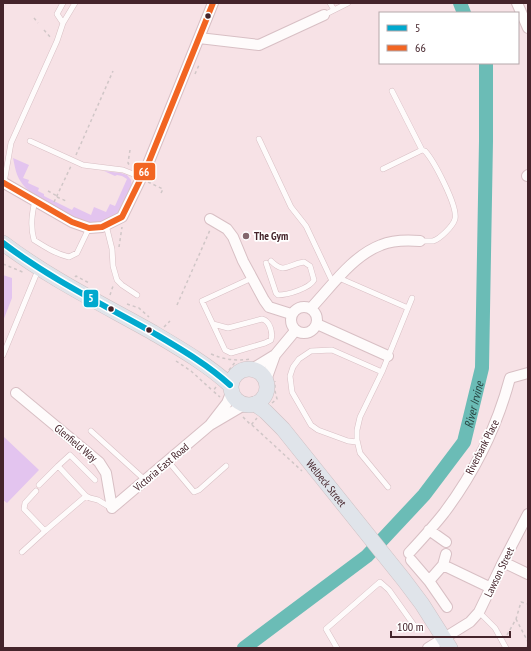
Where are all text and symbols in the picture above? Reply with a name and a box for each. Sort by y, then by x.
unlabelled marker [203,11,213,21]
legend [379,12,519,64]
text: 5 [415,20,420,35]
text: 66 [415,40,426,55]
line badge: 66 [133,162,156,181]
text: 66 [139,165,149,179]
place label: The Gym [254,229,288,243]
marker: The Gym [241,231,251,241]
line badge: 5 [83,289,99,308]
text: 5 [88,291,94,305]
unlabelled marker [106,304,116,314]
unlabelled marker [144,325,154,335]
water label: River Irvine [460,379,486,429]
street label: Riverbank Place [462,417,502,477]
street label: Glenfield Way [52,421,101,466]
street label: Victoria East Road [130,440,192,495]
street label: Welbeck Street [303,457,349,510]
street label: Lawson Street [481,545,517,599]
scale bar [391,613,510,639]
text: 100 m [397,619,424,634]

